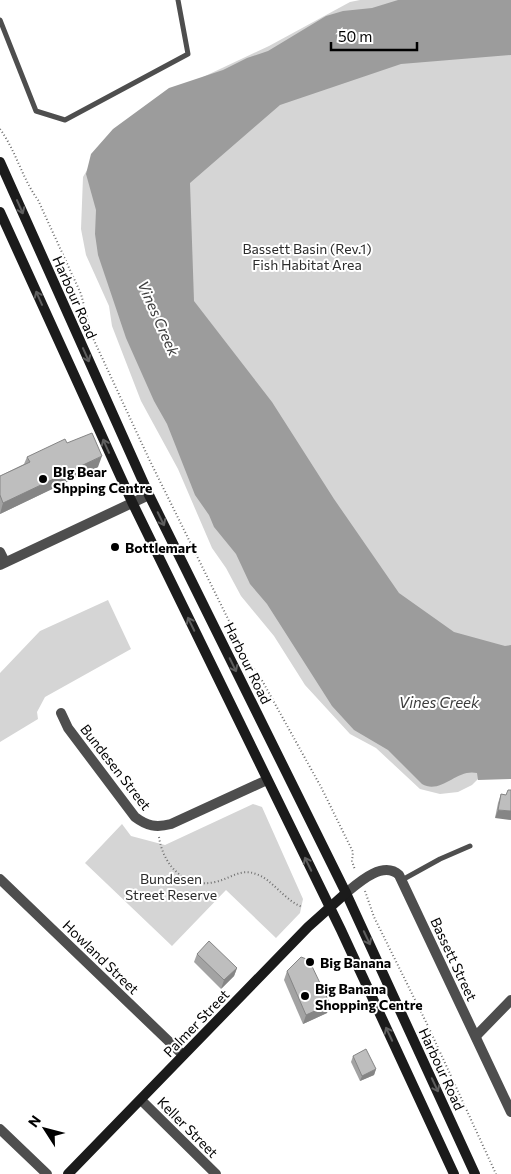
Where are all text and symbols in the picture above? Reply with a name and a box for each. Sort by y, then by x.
scale bar [331,20,417,52]
text: 50 m [338,27,372,45]
one-way arrow [15,199,25,214]
park label: Bassett Basin (Rev.1) Fish Habitat Area [242,240,372,273]
street label: Harbour Road [49,253,101,341]
water label: Vines Creek [134,278,184,359]
one-way arrow [34,291,43,306]
one-way arrow [82,347,92,362]
one-way arrow [101,439,110,454]
place label: BIg Bear Shpping Centre [53,463,152,496]
marker: BIg Bear Shpping Centre [37,473,49,485]
one-way arrow [157,511,166,526]
place label: Bottlemart [125,539,197,556]
marker: Bottlemart [109,541,121,553]
one-way arrow [186,617,195,632]
street label: Harbour Road [221,619,275,707]
one-way arrow [228,657,238,672]
water label: Vines Creek [399,693,480,711]
street label: Bundesen Street [77,721,155,814]
one-way arrow [303,857,312,872]
park label: Bundesen Street Reserve [125,870,217,903]
street label: Bassett Street [427,915,481,1004]
street label: Howland Street [59,916,143,998]
one-way arrow [362,930,372,945]
place label: Big Banana [320,954,391,971]
marker: Big Banana [304,956,316,968]
place label: Big Banana Shopping Centre [315,980,423,1013]
street label: Palmer Street [160,986,233,1060]
marker: Big Banana Shopping Centre [299,990,311,1002]
street label: Harbour Road [416,1025,468,1113]
one-way arrow [384,1027,394,1042]
one-way arrow [430,1077,440,1092]
street label: Keller Street [154,1093,222,1161]
north arrow [20,1104,70,1154]
text: N [24,1112,44,1130]

